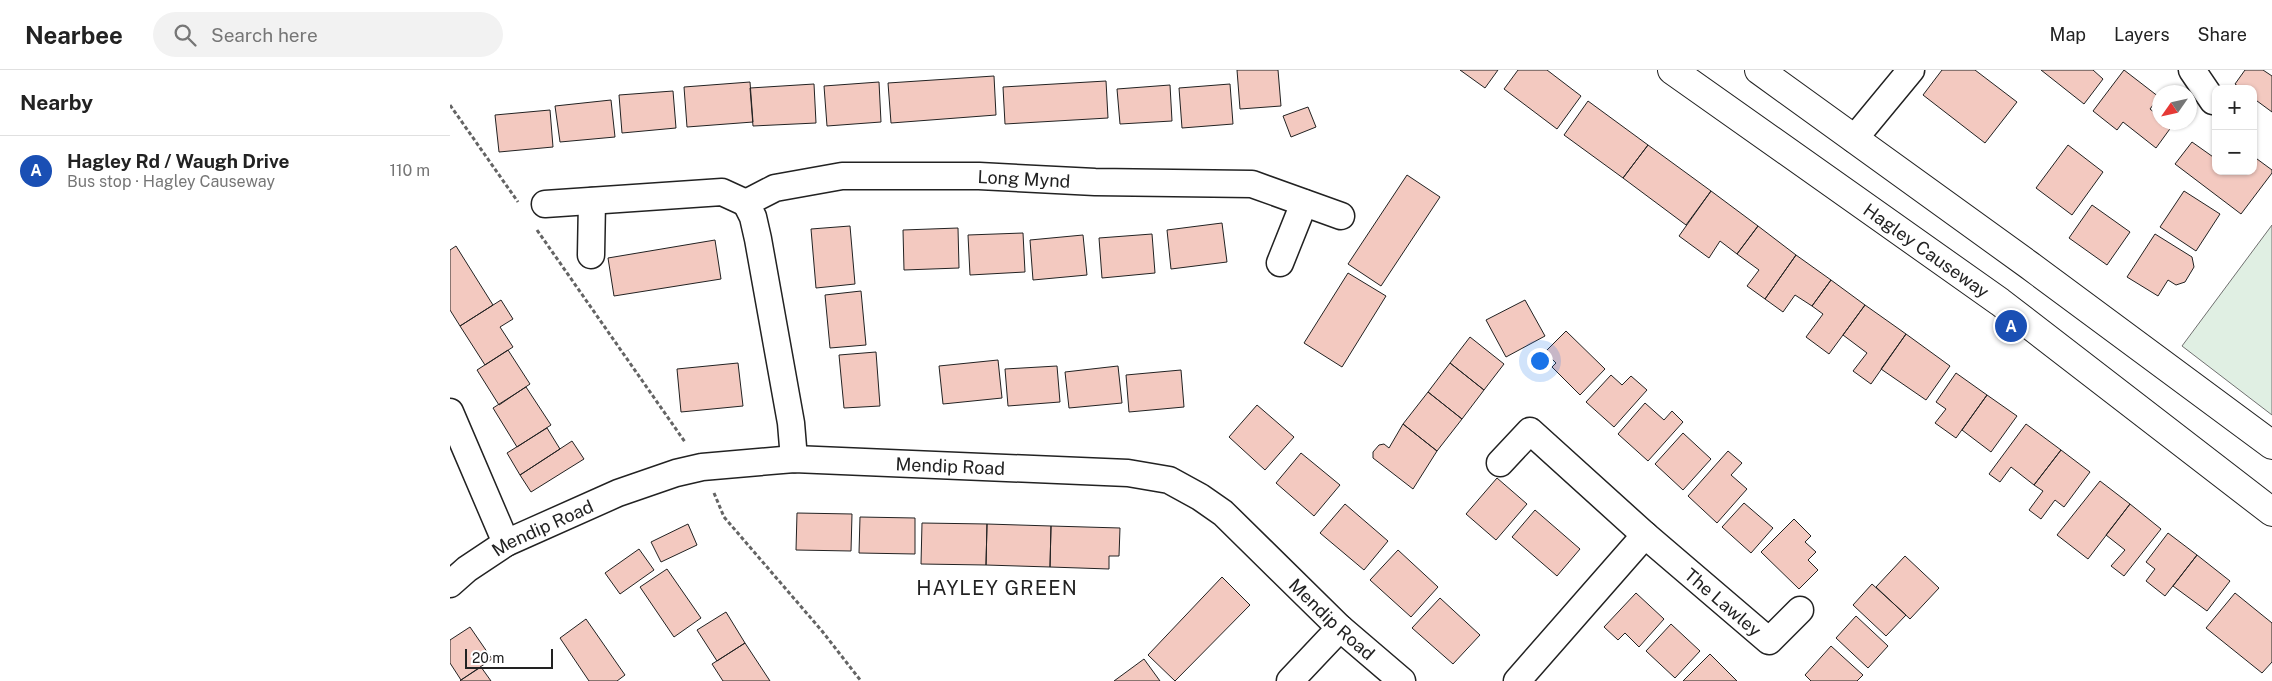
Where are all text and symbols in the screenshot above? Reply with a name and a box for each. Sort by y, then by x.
search box [153,12,503,57]
text: Nearbee [25,21,123,49]
icon: search [171,21,199,49]
text: Search here [211,24,318,46]
text: Map [2050,24,2086,45]
text: Layers [2114,24,2170,45]
text: Share [2198,24,2247,45]
north arrow [2152,85,2197,130]
map controls [2212,85,2257,175]
button: + [2212,85,2257,130]
text: Nearby [20,90,93,115]
button: − [2212,130,2257,175]
text: Hagley Rd / Waugh Drive [67,150,290,172]
text: A [30,161,42,180]
text: 110 m [389,161,430,180]
street label: Long Mynd [977,165,1071,191]
text: Bus stop · Hagley Causeway [67,172,275,191]
street label: Hagley Causeway [1860,199,1994,302]
pin: A [1995,307,2027,345]
your location [1527,348,1553,374]
street label: Mendip Road [895,453,1005,478]
street label: Mendip Road [487,495,596,560]
street label: The Lawley [1681,563,1766,641]
street label: Mendip Road [1285,574,1379,664]
district label: HAYLEY GREEN [916,576,1078,600]
scale bar [465,646,552,669]
text: 20 m [472,650,504,666]

